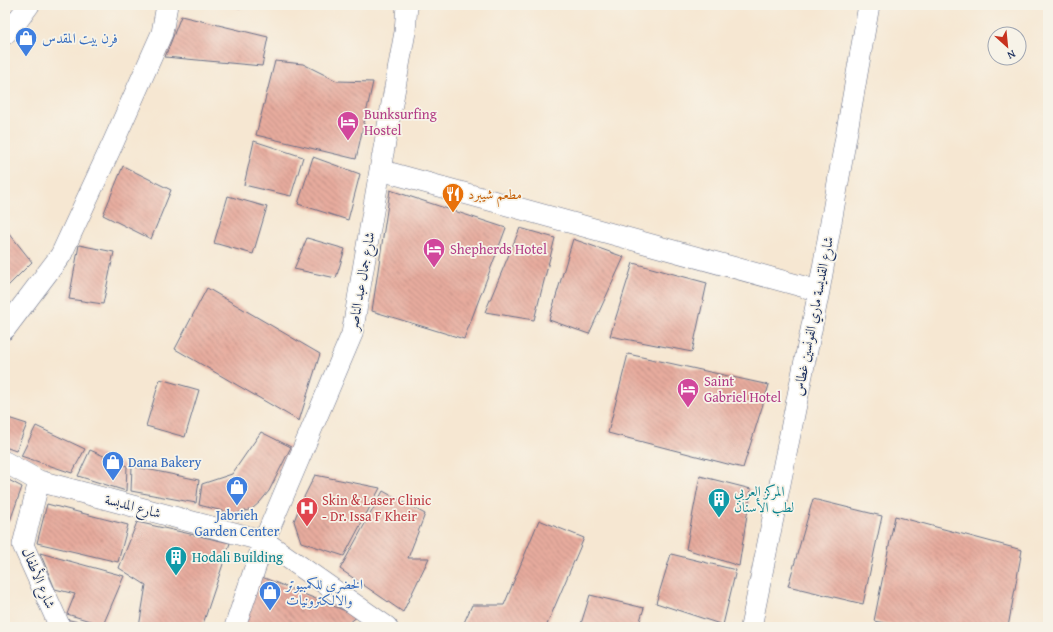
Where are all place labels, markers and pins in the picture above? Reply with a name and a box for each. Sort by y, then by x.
shop icon: فرن بيت المقدس [13,25,39,58]
place label: فرن بيت المقدس [42,28,118,48]
place label: Bunksurfing Hostel [364,104,437,140]
hotel icon: Bunksurfing Hostel [335,109,361,142]
restaurant icon: مطعم شيبرد [440,181,466,214]
place label: مطعم شيبرد [468,184,522,208]
hotel icon: Shepherds Hotel [421,236,447,269]
place label: Shepherds Hotel [450,239,547,259]
place label: Saint Gabriel Hotel [704,371,781,407]
hotel icon: Saint Gabriel Hotel [675,376,701,409]
shop icon: Dana Bakery [100,449,126,482]
place label: Dana Bakery [128,452,201,472]
shop icon: Jabrieh Garden Center [224,474,250,507]
place label: المركز العربي لطب الأسنان [734,481,794,517]
building icon: المركز العربي لطب الأسنان [706,486,732,519]
place label: Skin & Laser Clinic - Dr. Issa F Kheir [322,490,431,526]
hospital icon: Skin & Laser Clinic - Dr. Issa F Kheir [294,495,320,528]
place label: Jabrieh Garden Center [195,505,280,541]
building icon: Hodali Building [163,544,189,577]
place label: Hodali Building [192,547,283,567]
place label: الخضري للكمبيوتر والالكترونيات [284,574,363,610]
shop icon: الخضري للكمبيوتر والالكترونيات [257,579,283,612]

